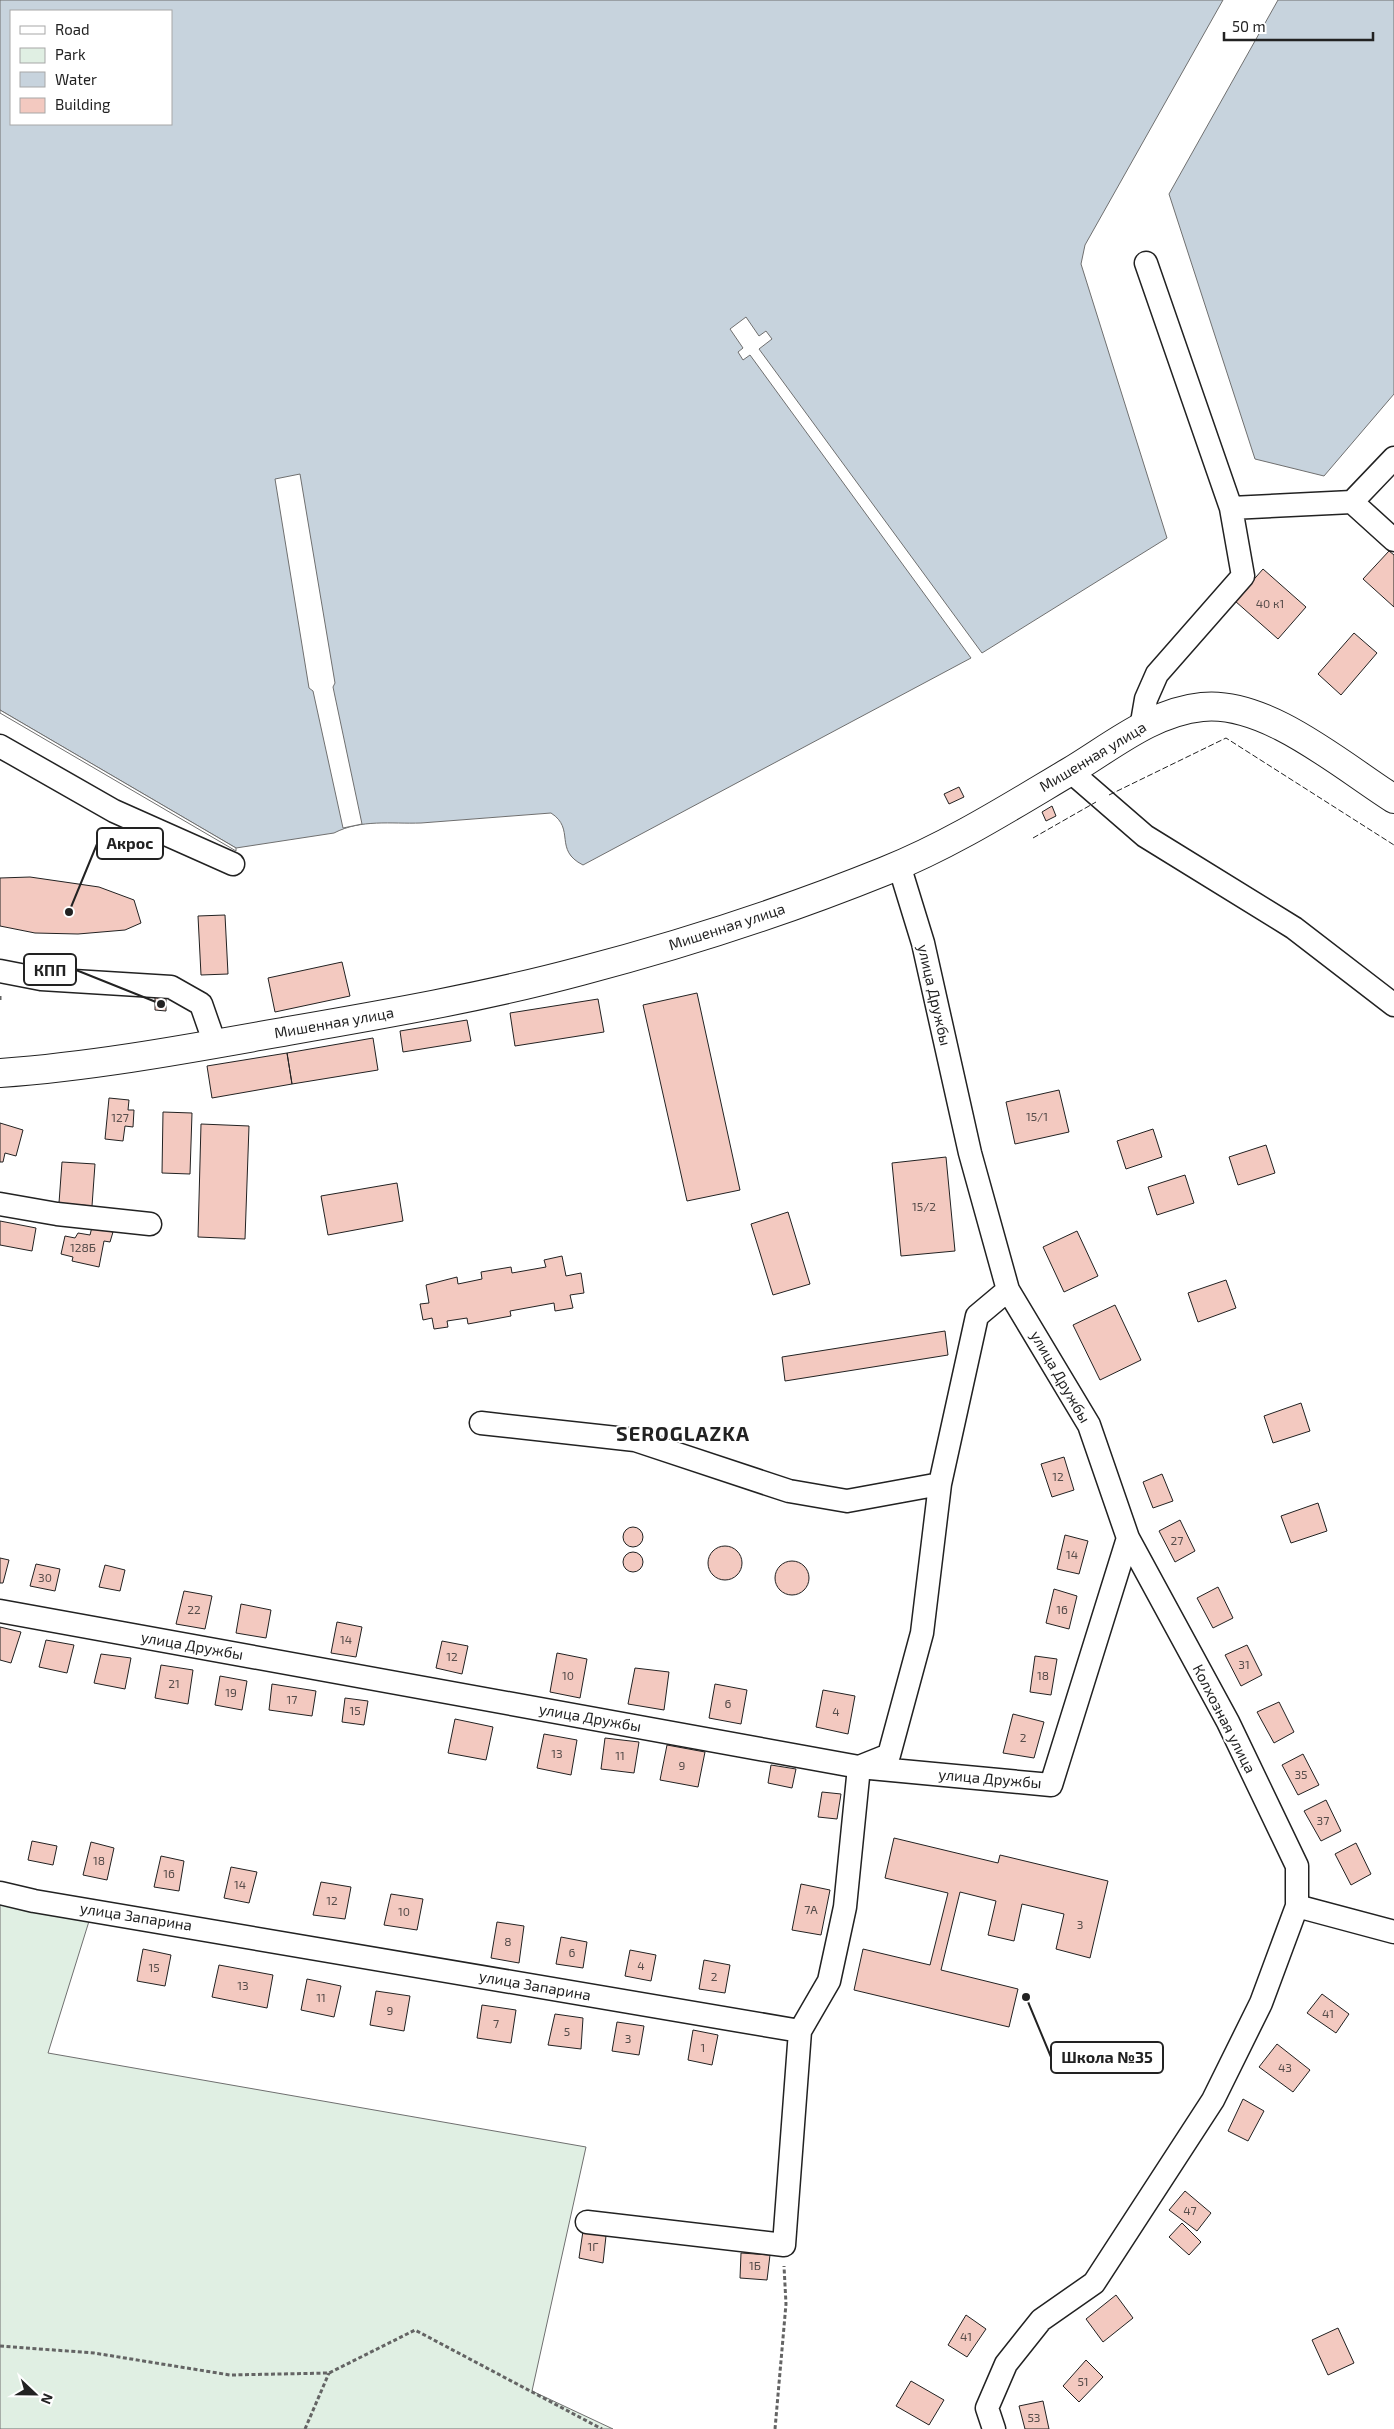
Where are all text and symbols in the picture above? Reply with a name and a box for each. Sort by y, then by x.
legend [10,10,172,125]
scale bar [1224,10,1373,42]
text: 50 m [1232,17,1266,35]
text: Road [55,20,90,38]
text: Park [55,45,86,63]
text: Water [55,70,97,88]
text: Building [55,95,111,113]
house number: 40 к1 [1256,596,1284,610]
street label: Мишенная улица [1036,717,1150,796]
callout: Акрос [97,828,163,859]
text: Акрос [107,833,153,852]
street label: Мишенная улица [666,899,787,954]
street label: улица Дружбы [914,942,955,1047]
callout: КПП [24,954,76,985]
text: КПП [34,960,66,979]
street label: Мишенная улица [273,1003,395,1042]
house number: 15/1 [1026,1109,1048,1123]
house number: 127 [111,1110,129,1124]
house number: 15/2 [912,1199,936,1213]
house number: 128Б [70,1240,96,1254]
street label: улица Дружбы [1026,1327,1095,1426]
district label: SEROGLAZKA [616,1421,750,1445]
house number: 12 [1052,1469,1064,1483]
house number: 27 [1171,1533,1183,1547]
house number: 14 [1066,1547,1078,1561]
house number: 30 [38,1570,52,1584]
house number: 22 [187,1602,201,1616]
house number: 16 [1056,1602,1068,1616]
street label: улица Дружбы [139,1627,245,1664]
house number: 14 [340,1632,352,1646]
house number: 12 [446,1649,458,1663]
house number: 31 [1238,1657,1250,1671]
street label: Колхозная улица [1189,1661,1260,1776]
house number: 10 [562,1668,574,1682]
house number: 18 [1037,1668,1049,1682]
house number: 21 [168,1676,180,1690]
house number: 19 [225,1685,237,1699]
house number: 17 [287,1692,297,1706]
house number: 6 [725,1696,732,1710]
street label: улица Дружбы [537,1699,643,1736]
house number: 15 [349,1703,361,1717]
house number: 4 [832,1704,840,1718]
house number: 2 [1020,1730,1027,1744]
house number: 13 [551,1746,563,1760]
house number: 11 [615,1748,625,1762]
house number: 9 [679,1758,686,1772]
street label: улица Дружбы [938,1765,1042,1792]
house number: 35 [1294,1767,1308,1781]
house number: 37 [1317,1813,1329,1827]
house number: 18 [93,1853,105,1867]
house number: 16 [163,1866,175,1880]
house number: 14 [234,1877,246,1891]
house number: 12 [326,1893,338,1907]
street label: улица Запарина [79,1898,193,1935]
house number: 7А [804,1902,818,1916]
house number: 10 [398,1904,410,1918]
house number: 3 [1077,1917,1083,1931]
house number: 8 [504,1934,512,1948]
house number: 6 [569,1945,576,1959]
house number: 4 [637,1958,645,1972]
house number: 15 [148,1960,160,1974]
street label: улица Запарина [478,1966,593,2005]
house number: 2 [711,1969,718,1983]
house number: 13 [237,1978,249,1992]
house number: 11 [316,1990,326,2004]
house number: 9 [387,2003,394,2017]
house number: 41 [1322,2006,1334,2020]
house number: 7 [493,2016,499,2030]
house number: 5 [564,2024,570,2038]
house number: 3 [625,2031,631,2045]
house number: 1 [701,2040,705,2054]
callout: Школа №35 [1051,2042,1163,2073]
text: Школа №35 [1061,2047,1153,2066]
house number: 43 [1278,2060,1292,2074]
house number: 47 [1183,2203,1197,2217]
house number: 1Г [588,2239,599,2253]
house number: 1Б [749,2258,761,2272]
house number: 41 [960,2329,972,2343]
north arrow [10,2369,60,2419]
house number: 51 [1077,2374,1089,2388]
text: N [38,2391,57,2407]
house number: 53 [1027,2410,1041,2424]

